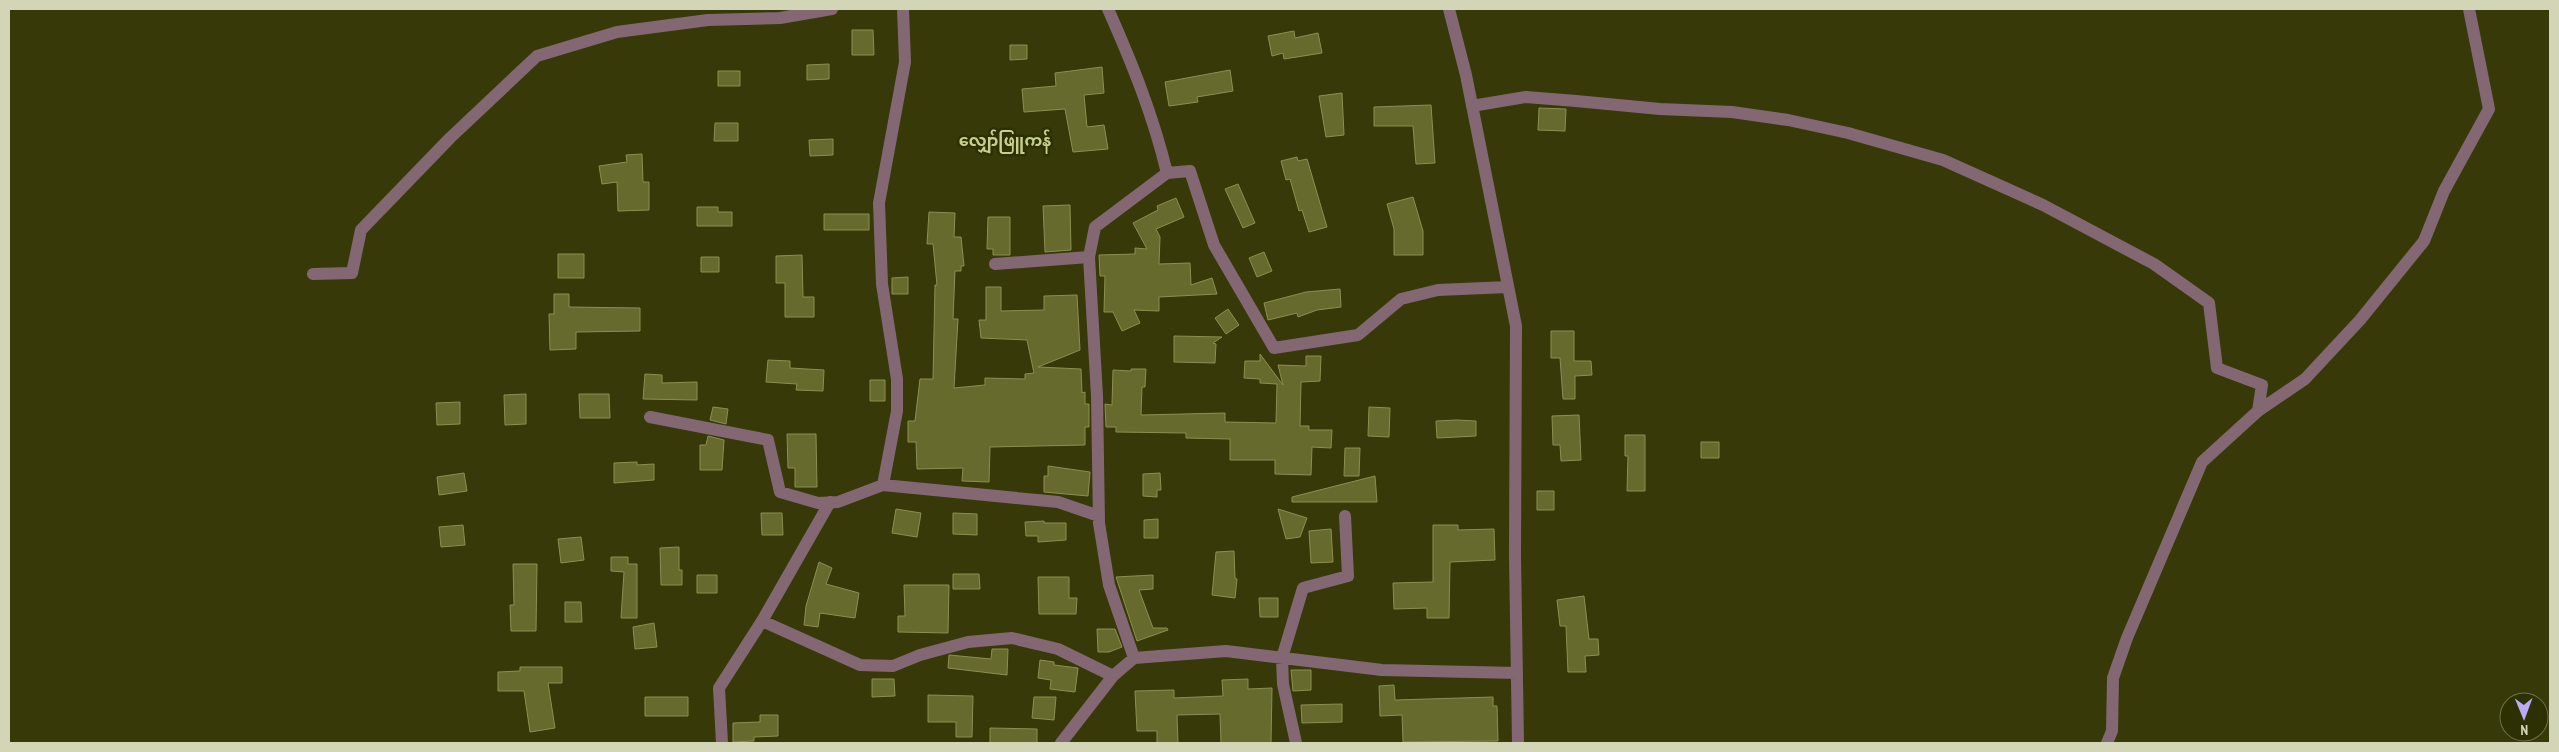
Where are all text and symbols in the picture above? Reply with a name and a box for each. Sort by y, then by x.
district label: လျှော်ဖြူကန် [959,129,1051,154]
north arrow [2499,692,2549,742]
text: N [2520,721,2528,739]

